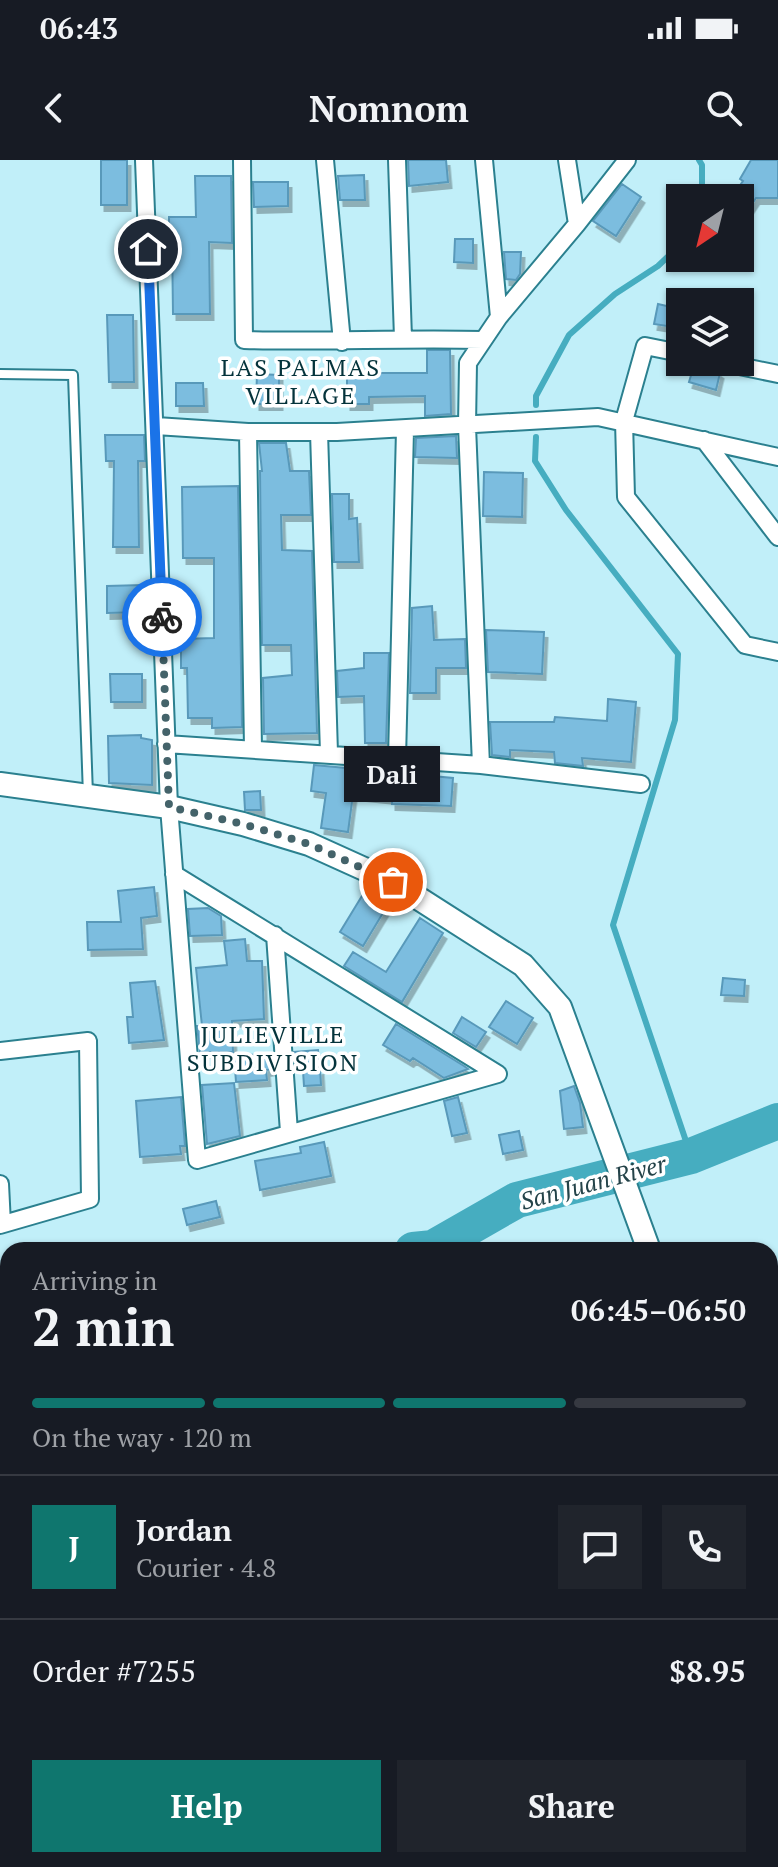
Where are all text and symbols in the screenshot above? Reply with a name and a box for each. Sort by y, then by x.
text: 06:43 [40,8,118,48]
text: Nomnom [309,85,469,132]
icon: back [32,86,76,130]
icon: search [702,86,746,130]
north arrow [666,184,754,272]
map controls [666,184,754,376]
pin [114,215,182,283]
icon: home [126,227,170,271]
button: layers [666,288,754,376]
district label: LAS PALMAS VILLAGE [221,351,381,411]
courier [122,577,202,657]
icon: bike [140,595,184,639]
callout: Dali [345,746,441,802]
text: Dali [367,757,417,791]
pin [359,848,427,916]
icon: bag [371,860,415,904]
district label: JULIEVILLE SUBDIVISION [187,1018,359,1078]
water label: San Juan River [517,1147,671,1217]
text: Arriving in [32,1263,157,1297]
text: 06:45–06:50 [571,1290,746,1330]
text: 2 min [32,1292,174,1361]
text: On the way · 120 m [32,1420,252,1454]
button: chat [558,1505,642,1589]
button: phone [662,1505,746,1589]
text: Jordan [136,1510,232,1550]
text: J [69,1527,79,1567]
text: Courier · 4.8 [136,1550,276,1584]
text: Order #7255 [32,1651,196,1691]
text: $8.95 [669,1651,746,1691]
button: Help [32,1760,381,1852]
button: Share [397,1760,746,1852]

